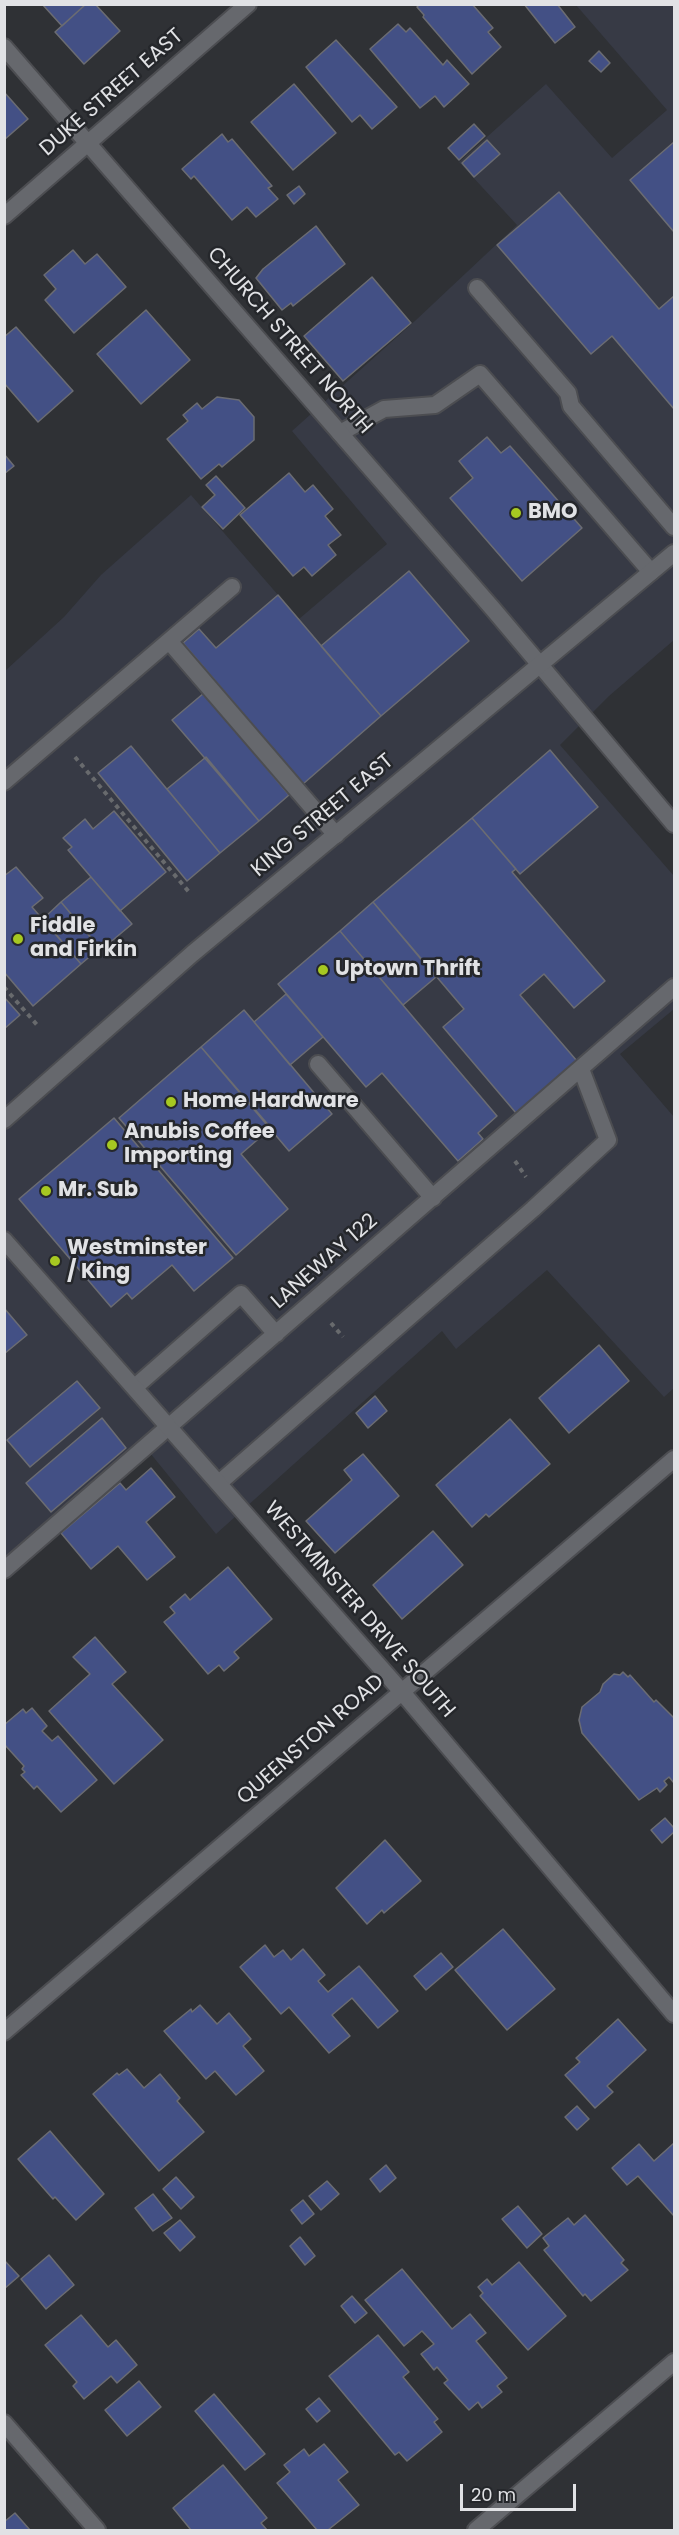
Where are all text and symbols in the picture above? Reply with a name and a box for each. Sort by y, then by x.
street label: DUKE STREET EAST [35,24,189,162]
street label: CHURCH STREET NORTH [201,243,377,439]
place label: BMO [528,500,578,526]
marker: BMO [509,506,523,520]
street label: KING STREET EAST [247,749,399,883]
place label: Fiddle and Firkin [30,914,137,964]
marker: Fiddle and Firkin [11,932,25,946]
place label: Uptown Thrift [335,957,481,983]
marker: Uptown Thrift [316,963,330,977]
place label: Home Hardware [183,1089,359,1115]
marker: Home Hardware [164,1095,178,1109]
place label: Anubis Coffee Importing [124,1120,275,1170]
marker: Anubis Coffee Importing [105,1138,119,1152]
place label: Mr. Sub [58,1178,138,1204]
marker: Mr. Sub [39,1184,53,1198]
street label: LANEWAY 122 [267,1209,383,1315]
place label: Westminster / King [67,1236,207,1286]
marker: Westminster / King [48,1254,62,1268]
street label: WESTMINSTER DRIVE SOUTH [258,1497,460,1723]
street label: QUEENSTON ROAD [233,1670,389,1810]
scale bar [463,2472,578,2510]
text: 20 m [471,2482,516,2507]

